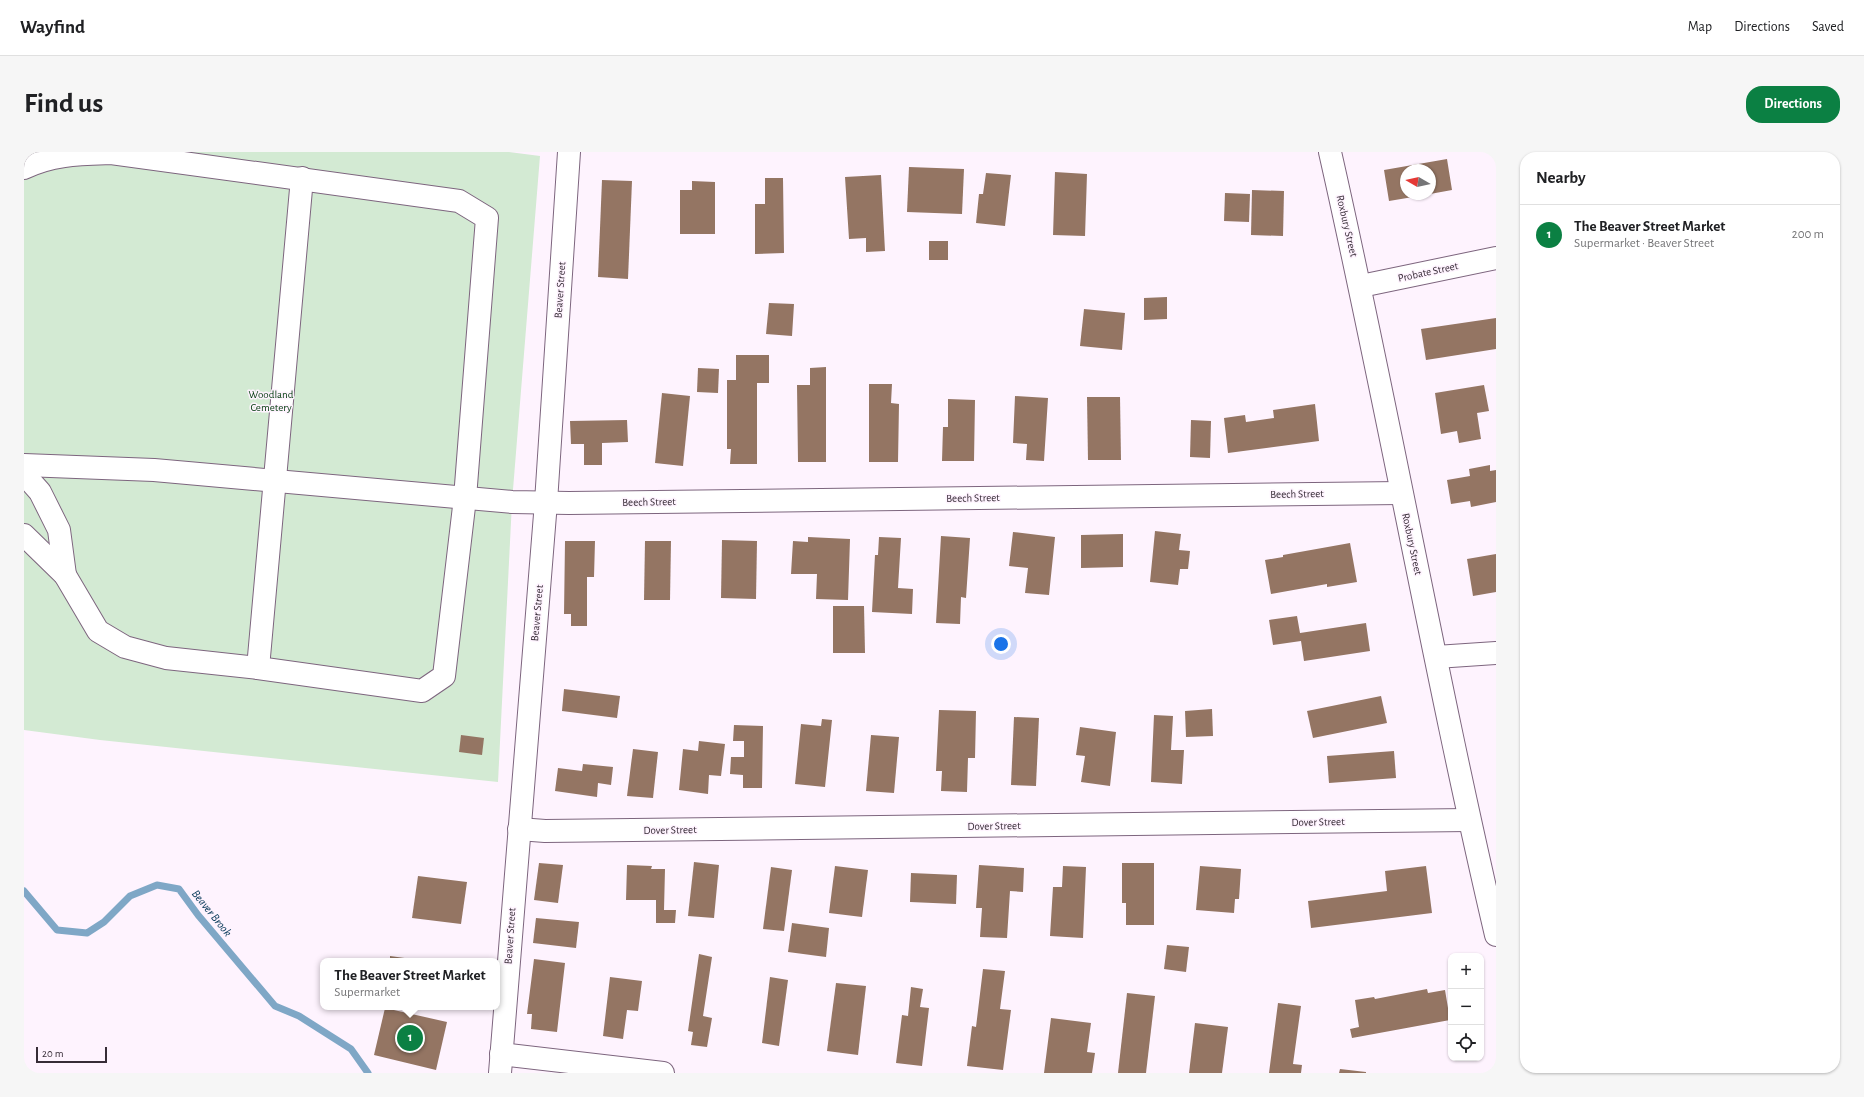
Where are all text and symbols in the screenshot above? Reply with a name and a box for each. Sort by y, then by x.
text: Wayfind [20,18,85,37]
text: Map [1688,20,1712,34]
text: Directions [1734,20,1790,34]
text: Saved [1812,20,1844,34]
button: Directions [1746,86,1840,123]
text: Find us [24,90,103,118]
north arrow [1400,164,1436,200]
text: Nearby [1536,169,1586,186]
street label: Roxbury Street [1335,194,1360,258]
text: The Beaver Street Market [1574,219,1725,234]
text: 1 [1547,228,1551,241]
text: 200 m [1792,228,1824,241]
text: Supermarket · Beaver Street [1574,237,1714,250]
street label: Probate Street [1397,260,1460,284]
street label: Beaver Street [553,261,567,319]
park label: Woodland Cemetery [249,389,294,413]
street label: Beech Street [1270,488,1324,500]
street label: Beech Street [946,492,1000,504]
street label: Beech Street [622,496,676,508]
street label: Roxbury Street [1400,512,1424,576]
street label: Beaver Street [529,584,545,642]
your location [991,634,1011,654]
street label: Dover Street [1291,816,1345,828]
street label: Dover Street [967,820,1021,832]
street label: Dover Street [643,824,697,836]
water label: Beaver Brook [190,888,235,939]
street label: Beaver Street [503,907,517,965]
map controls [1448,953,1484,1061]
button: + [1448,953,1484,989]
popup [320,958,500,1010]
text: The Beaver Street Market [334,968,486,983]
text: Supermarket [334,986,400,999]
button: − [1448,989,1484,1025]
pin: 1 [397,1023,423,1053]
button: locate [1448,1025,1484,1061]
scale bar [36,1045,107,1064]
text: 20 m [42,1048,63,1059]

